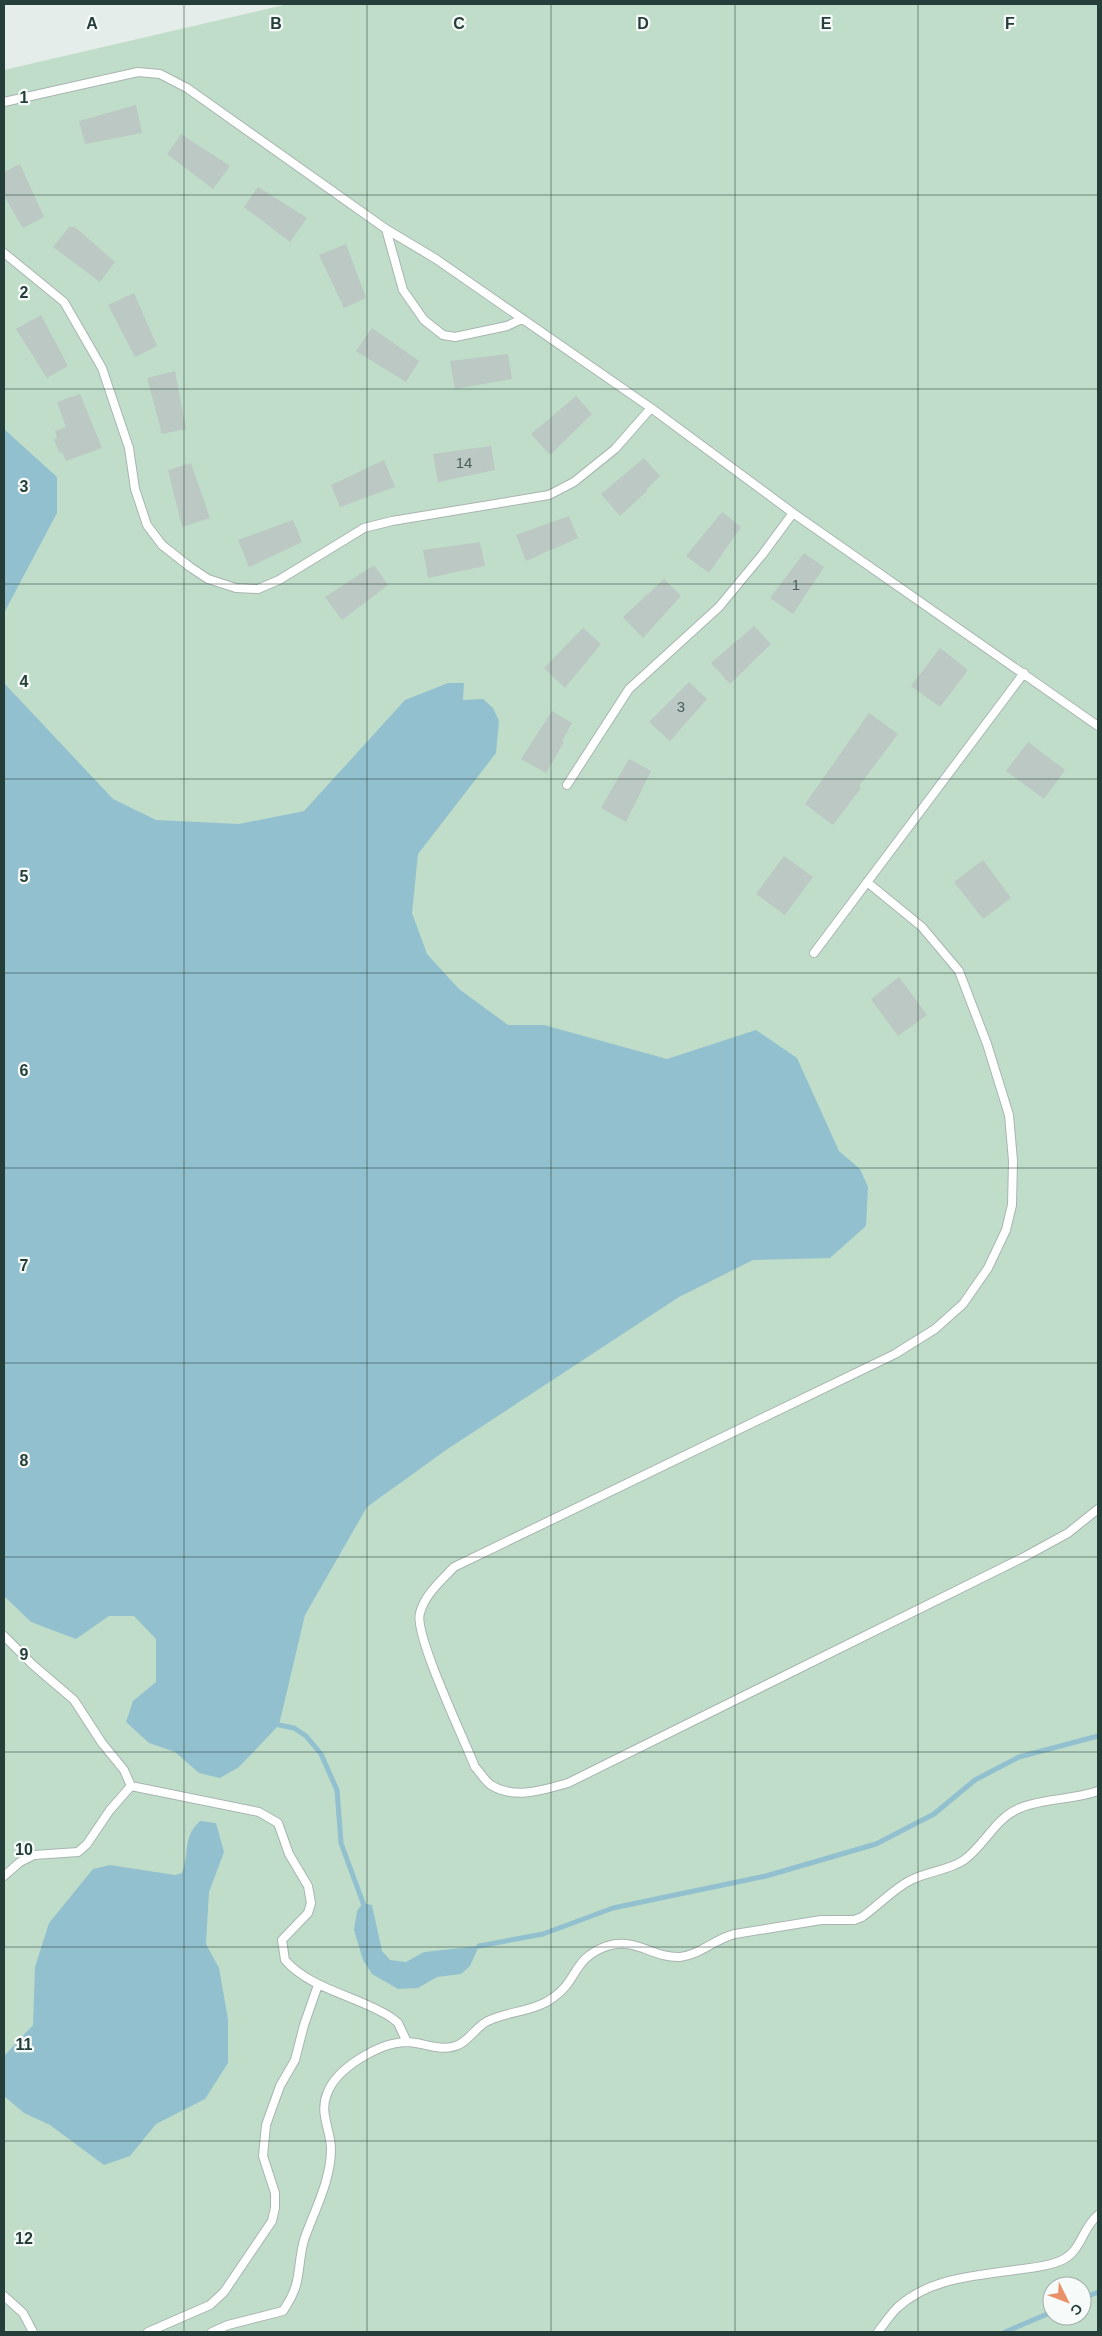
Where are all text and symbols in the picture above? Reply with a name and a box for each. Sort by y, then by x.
text: A [86,15,98,32]
text: B [270,15,282,32]
text: C [453,15,465,32]
text: D [637,15,649,32]
text: E [821,15,832,32]
text: F [1005,15,1015,32]
text: 1 [20,89,29,106]
text: 2 [20,284,29,301]
house number: 14 [456,454,472,471]
text: 3 [20,478,29,495]
house number: 1 [792,576,800,593]
text: 4 [20,673,29,690]
house number: 3 [677,698,685,715]
text: 5 [20,868,29,885]
text: 6 [20,1062,29,1079]
text: 7 [20,1257,29,1274]
text: 8 [20,1452,29,1469]
text: 9 [20,1646,29,1663]
text: 10 [15,1841,33,1858]
text: 11 [16,2036,33,2053]
text: 12 [15,2230,33,2247]
north arrow [1042,2276,1092,2326]
text: С [1067,2301,1086,2319]

